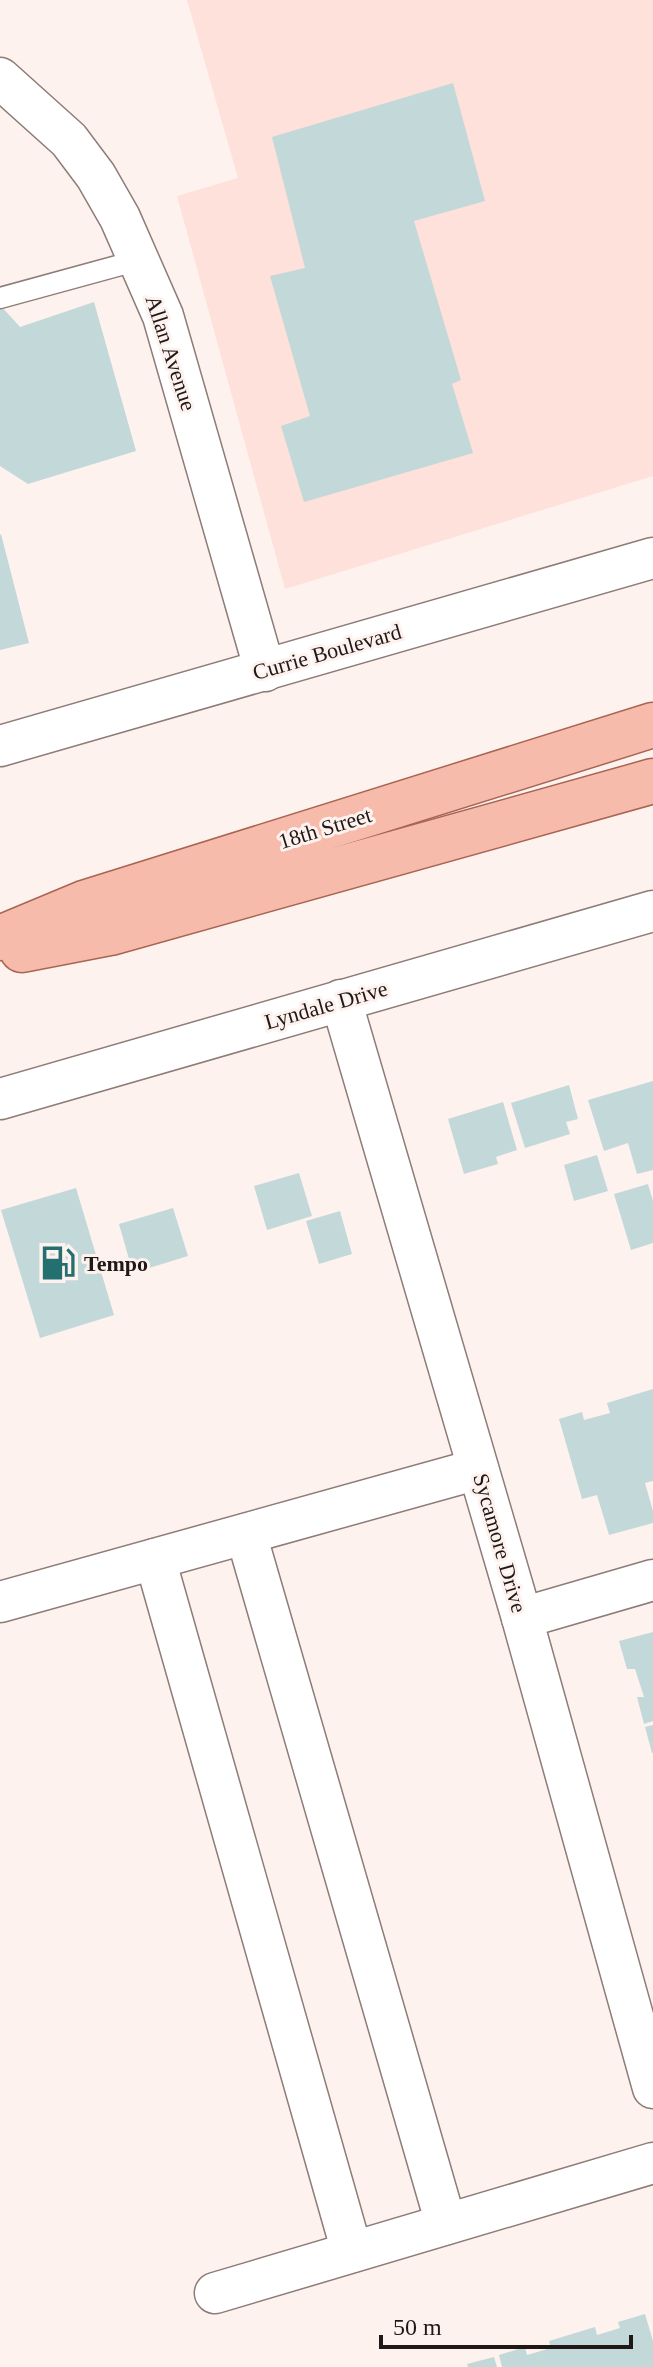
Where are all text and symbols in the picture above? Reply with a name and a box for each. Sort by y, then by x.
street label: Allan Avenue [141,292,201,414]
street label: Currie Boulevard [250,619,404,685]
street label: 18th Street [275,802,375,854]
street label: Lyndale Drive [262,976,390,1034]
fuel station icon: Tempo [39,1244,77,1282]
place label: Tempo [84,1251,148,1276]
street label: Sycamore Drive [468,1471,532,1615]
scale bar [381,2299,631,2349]
text: 50 m [393,2314,442,2340]

